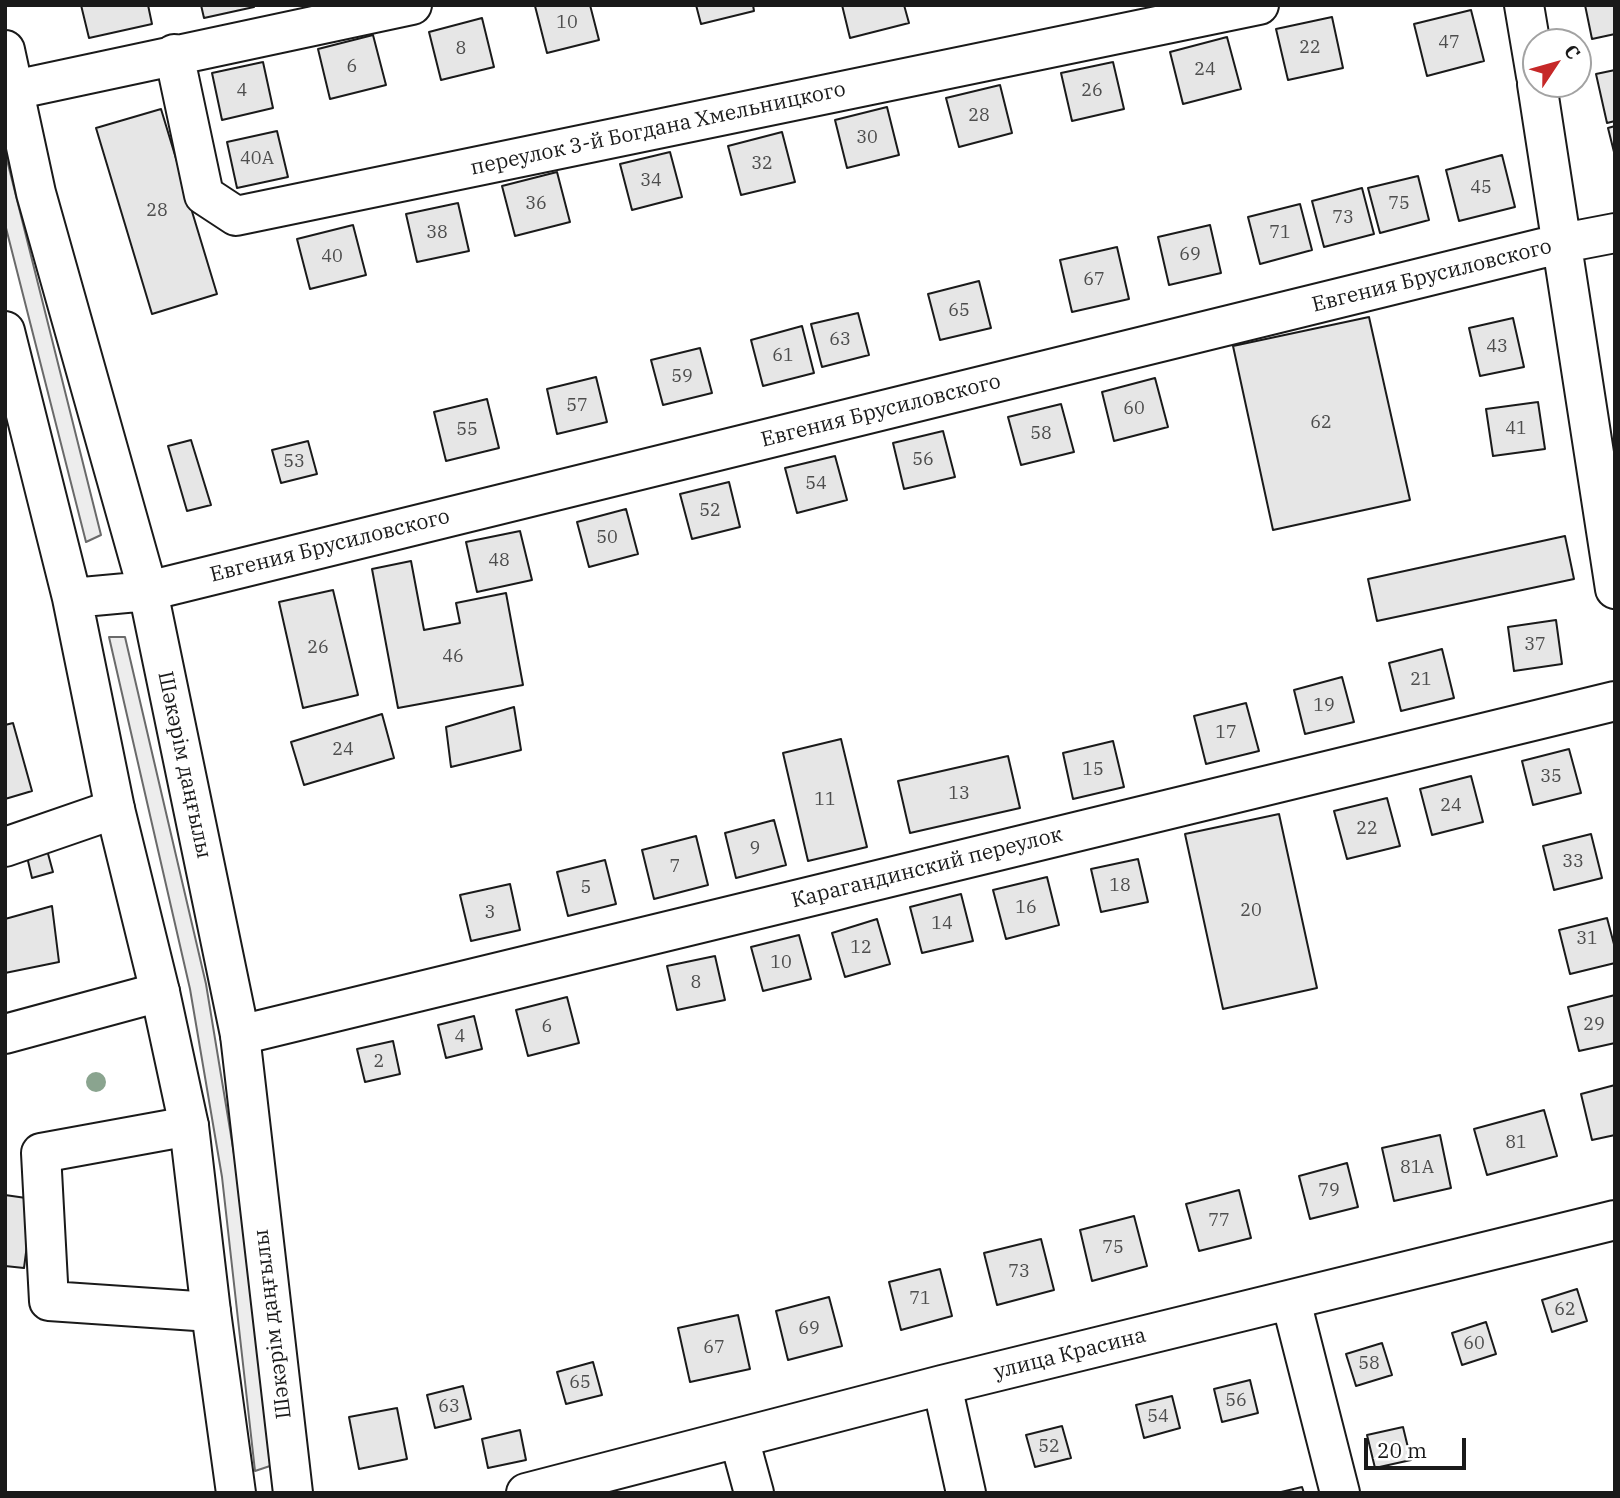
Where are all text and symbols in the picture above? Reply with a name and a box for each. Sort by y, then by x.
house number: 10 [556,12,578,34]
north arrow [1522,28,1592,98]
house number: 47 [1438,32,1460,54]
house number: 22 [1299,37,1321,59]
house number: 8 [456,38,466,60]
text: С [1559,40,1586,64]
house number: 6 [347,56,357,78]
house number: 24 [1194,59,1216,81]
street label: переулок 3-й Богдана Хмельницкого [468,77,848,181]
house number: 4 [237,80,247,102]
house number: 26 [1081,80,1103,102]
house number: 28 [968,105,990,127]
house number: 30 [856,127,878,149]
house number: 40А [240,148,274,170]
house number: 32 [751,153,773,175]
house number: 34 [640,170,662,192]
house number: 45 [1470,177,1492,199]
house number: 36 [525,193,547,215]
house number: 75 [1388,193,1410,215]
house number: 28 [146,200,168,222]
house number: 73 [1332,207,1354,229]
house number: 38 [426,222,448,244]
house number: 71 [1269,222,1291,244]
street label: Евгения Брусиловского [1310,234,1554,318]
house number: 69 [1179,244,1201,266]
house number: 40 [321,246,343,268]
house number: 67 [1083,269,1105,291]
house number: 65 [948,300,970,322]
house number: 63 [829,329,851,351]
house number: 43 [1486,336,1508,358]
house number: 61 [772,345,794,367]
house number: 59 [671,366,693,388]
street label: Евгения Брусиловского [759,369,1003,453]
house number: 57 [566,395,588,417]
house number: 60 [1123,398,1145,420]
house number: 62 [1310,412,1332,434]
house number: 41 [1505,418,1527,440]
house number: 55 [456,419,478,441]
house number: 58 [1030,423,1052,445]
house number: 56 [912,449,934,471]
house number: 53 [283,451,305,473]
house number: 54 [805,473,827,495]
house number: 52 [699,500,721,522]
street label: Евгения Брусиловского [208,504,452,588]
house number: 50 [596,527,618,549]
house number: 48 [488,550,510,572]
house number: 37 [1524,634,1546,656]
house number: 26 [307,637,329,659]
house number: 46 [442,646,464,668]
street label: Шәкәрім даңғылы [152,669,216,861]
house number: 21 [1410,669,1432,691]
house number: 19 [1313,695,1335,717]
house number: 17 [1215,722,1237,744]
house number: 24 [332,739,354,761]
house number: 15 [1082,759,1104,781]
house number: 35 [1540,766,1562,788]
house number: 13 [948,783,970,805]
house number: 11 [814,789,836,811]
house number: 24 [1440,795,1462,817]
house number: 22 [1356,818,1378,840]
street label: Карагандинский переулок [789,822,1065,914]
house number: 9 [750,838,760,860]
house number: 33 [1562,851,1584,873]
house number: 7 [670,856,680,878]
house number: 18 [1109,875,1131,897]
house number: 5 [581,877,591,899]
house number: 16 [1015,897,1037,919]
house number: 20 [1240,900,1262,922]
house number: 3 [485,902,495,924]
house number: 14 [931,913,953,935]
house number: 31 [1576,928,1598,950]
house number: 12 [850,937,872,959]
house number: 10 [770,952,792,974]
house number: 8 [691,972,701,994]
house number: 29 [1583,1014,1605,1036]
house number: 6 [542,1016,552,1038]
house number: 4 [455,1026,465,1048]
house number: 2 [374,1051,384,1073]
house number: 81 [1505,1132,1527,1154]
house number: 81А [1400,1157,1434,1179]
house number: 79 [1318,1180,1340,1202]
house number: 77 [1208,1210,1230,1232]
street label: Шәкәрім даңғылы [249,1228,297,1420]
house number: 75 [1102,1237,1124,1259]
house number: 73 [1008,1261,1030,1283]
house number: 71 [909,1288,931,1310]
house number: 62 [1554,1299,1576,1321]
house number: 69 [798,1318,820,1340]
street label: улица Красина [991,1323,1149,1385]
house number: 60 [1463,1333,1485,1355]
house number: 67 [703,1337,725,1359]
house number: 58 [1358,1353,1380,1375]
house number: 65 [569,1372,591,1394]
house number: 56 [1225,1390,1247,1412]
house number: 63 [438,1396,460,1418]
house number: 54 [1147,1406,1169,1428]
scale bar [1368,1424,1470,1468]
house number: 52 [1038,1436,1060,1458]
text: 20 m [1377,1436,1427,1464]

